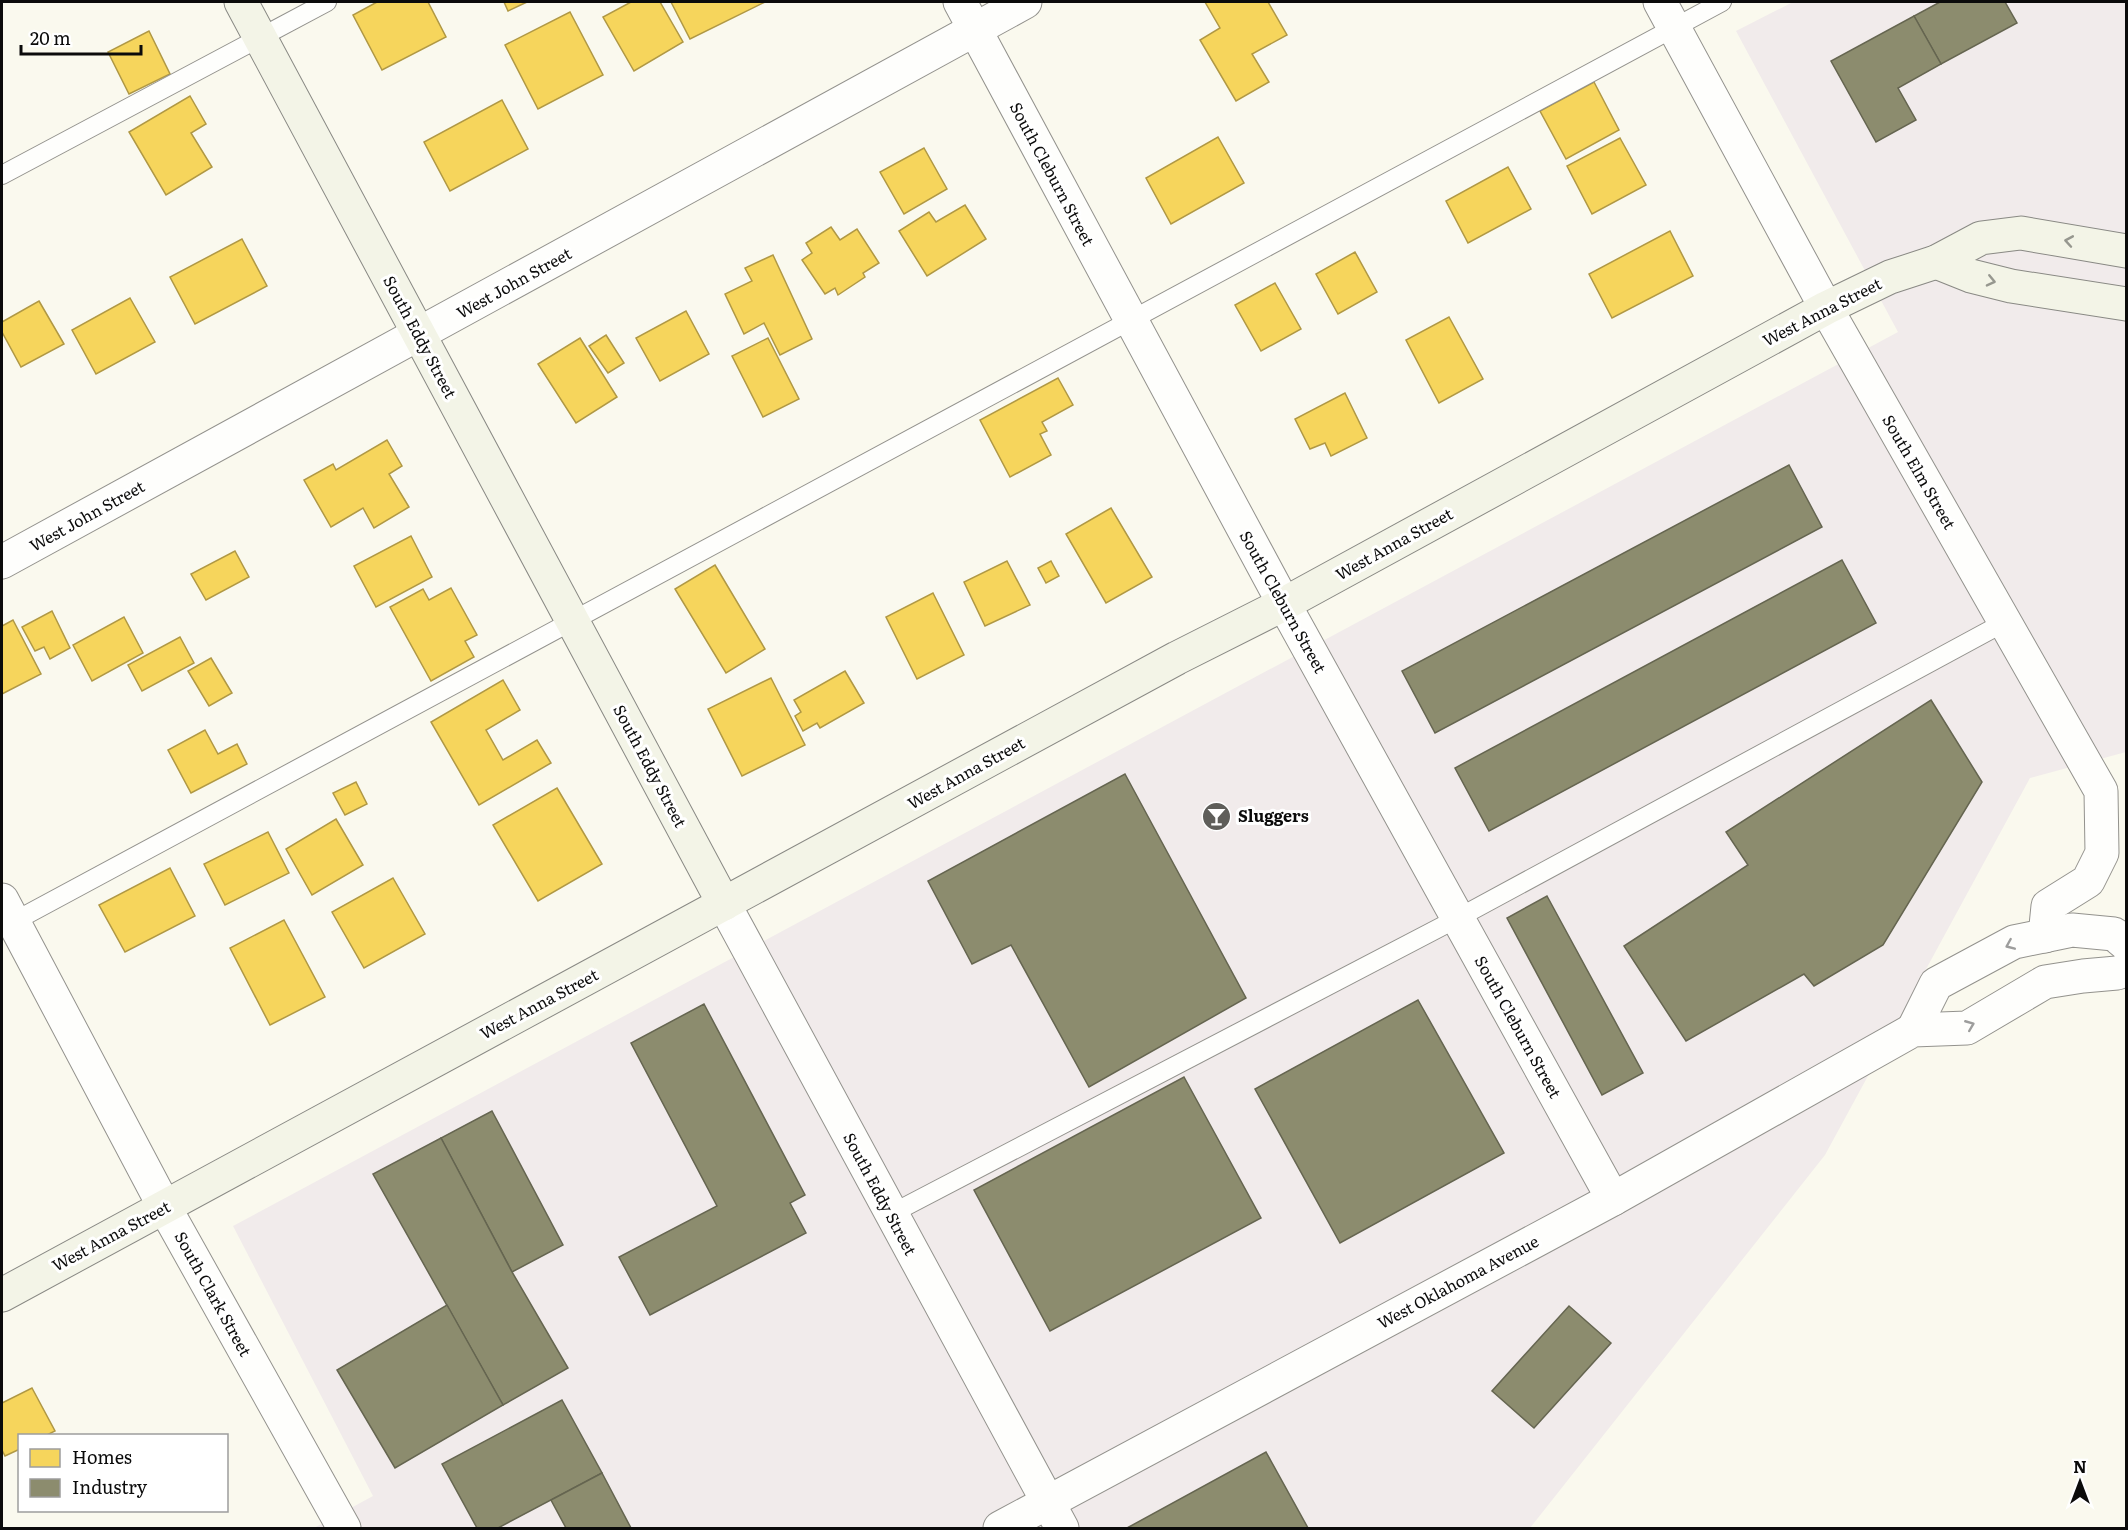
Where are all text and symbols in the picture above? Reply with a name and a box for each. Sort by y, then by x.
scale bar [21,18,141,56]
text: 20 m [30,24,71,51]
street label: South Cleburn Street [1005,97,1101,250]
one-way arrow [2064,236,2073,248]
street label: West John Street [452,240,576,324]
street label: West Anna Street [1758,270,1886,352]
street label: South Eddy Street [378,271,464,403]
one-way arrow [1986,274,1996,287]
street label: South Elm Street [1877,410,1963,534]
street label: West John Street [25,473,149,557]
street label: West Anna Street [1330,501,1457,585]
street label: South Cleburn Street [1235,526,1333,678]
street label: South Eddy Street [608,700,694,832]
street label: West Anna Street [902,730,1029,814]
bar icon: Sluggers [1201,800,1233,832]
place label: Sluggers [1238,803,1309,827]
one-way arrow [2006,938,2017,950]
street label: South Cleburn Street [1470,951,1568,1103]
street label: West Anna Street [475,962,602,1044]
one-way arrow [1965,1019,1975,1032]
street label: South Eddy Street [838,1128,924,1260]
street label: West Anna Street [47,1194,174,1276]
street label: South Clark Street [170,1227,258,1361]
street label: West Oklahoma Avenue [1373,1228,1543,1334]
legend [18,1434,228,1512]
text: Homes [72,1443,132,1470]
north arrow [2050,1452,2110,1512]
text: N [2073,1454,2087,1478]
text: Industry [72,1473,148,1500]

